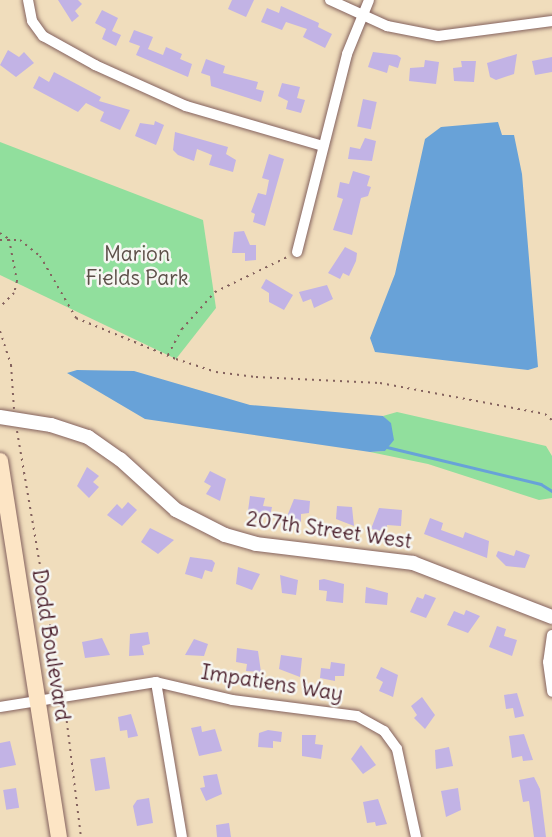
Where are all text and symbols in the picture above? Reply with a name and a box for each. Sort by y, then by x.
park label: Marion Fields Park [86,241,188,291]
street label: 207th Street West [245,506,413,554]
street label: Dodd Boulevard [27,567,75,723]
street label: Impatiens Way [199,659,345,707]

